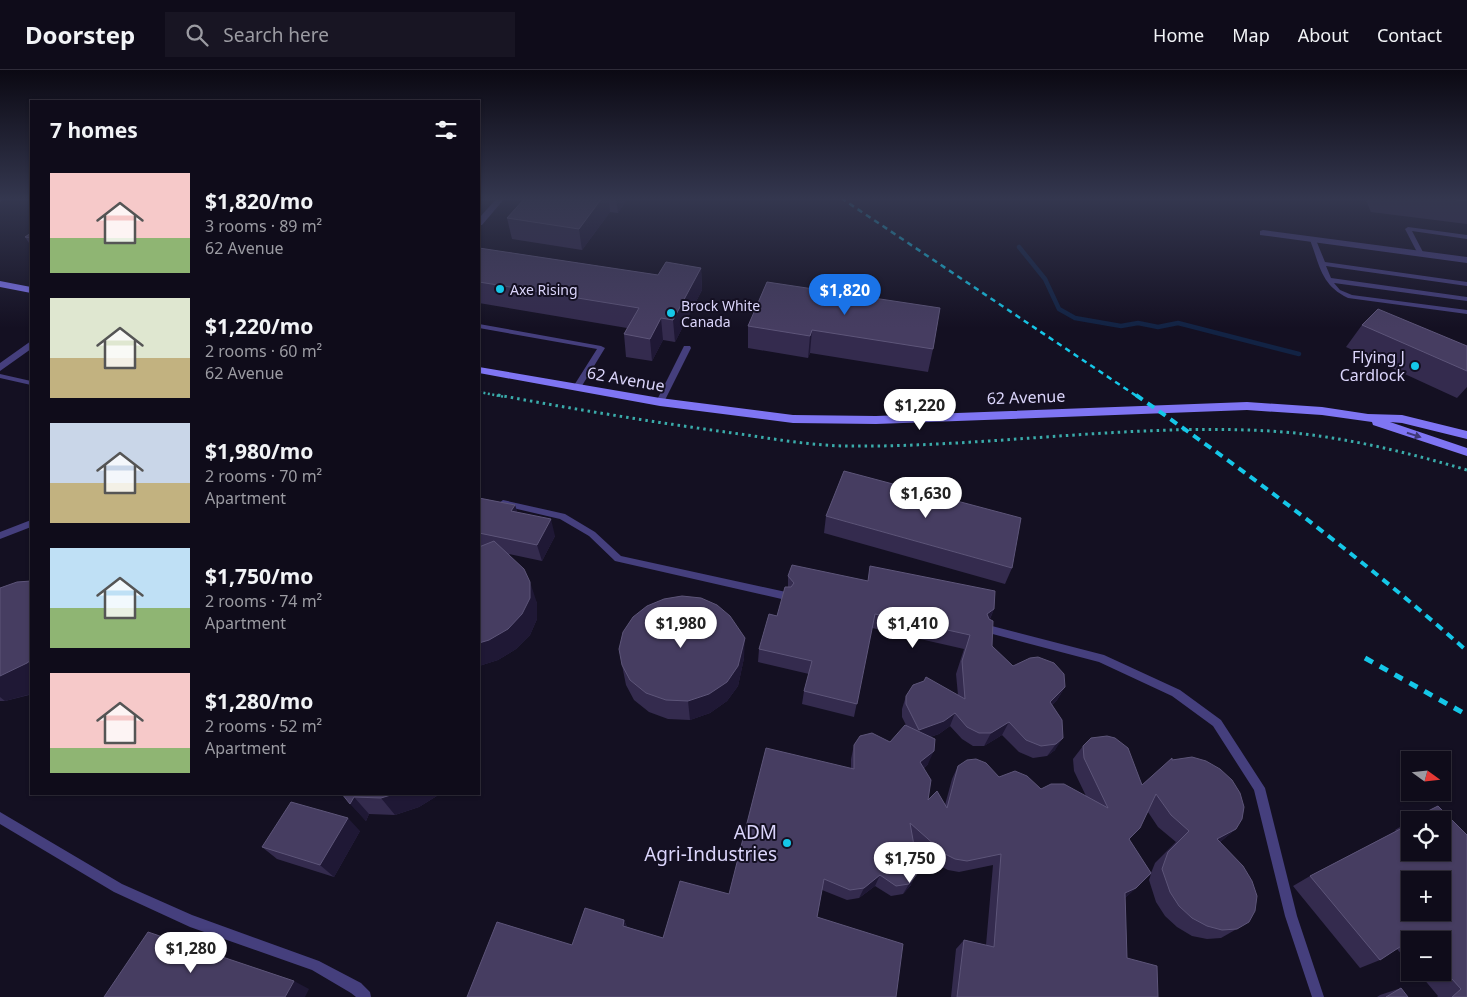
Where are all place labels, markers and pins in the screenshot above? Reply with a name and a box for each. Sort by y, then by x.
pin: $1,820 [804,274,886,316]
place label: Axe Rising [510,280,578,299]
marker: Axe Rising [494,283,506,295]
place label: Brock White Canada [681,296,760,331]
marker: Brock White Canada [665,307,677,319]
place label: Flying J Cardlock [1340,346,1405,386]
marker: Flying J Cardlock [1409,360,1421,372]
pin: $1,220 [879,388,961,431]
pin: $1,630 [885,476,967,519]
pin: $1,980 [640,606,722,649]
pin: $1,410 [872,606,954,649]
place label: ADM Agri-Industries [644,819,777,867]
marker: ADM Agri-Industries [781,837,793,849]
pin: $1,750 [869,842,951,884]
pin: $1,280 [150,932,232,974]

